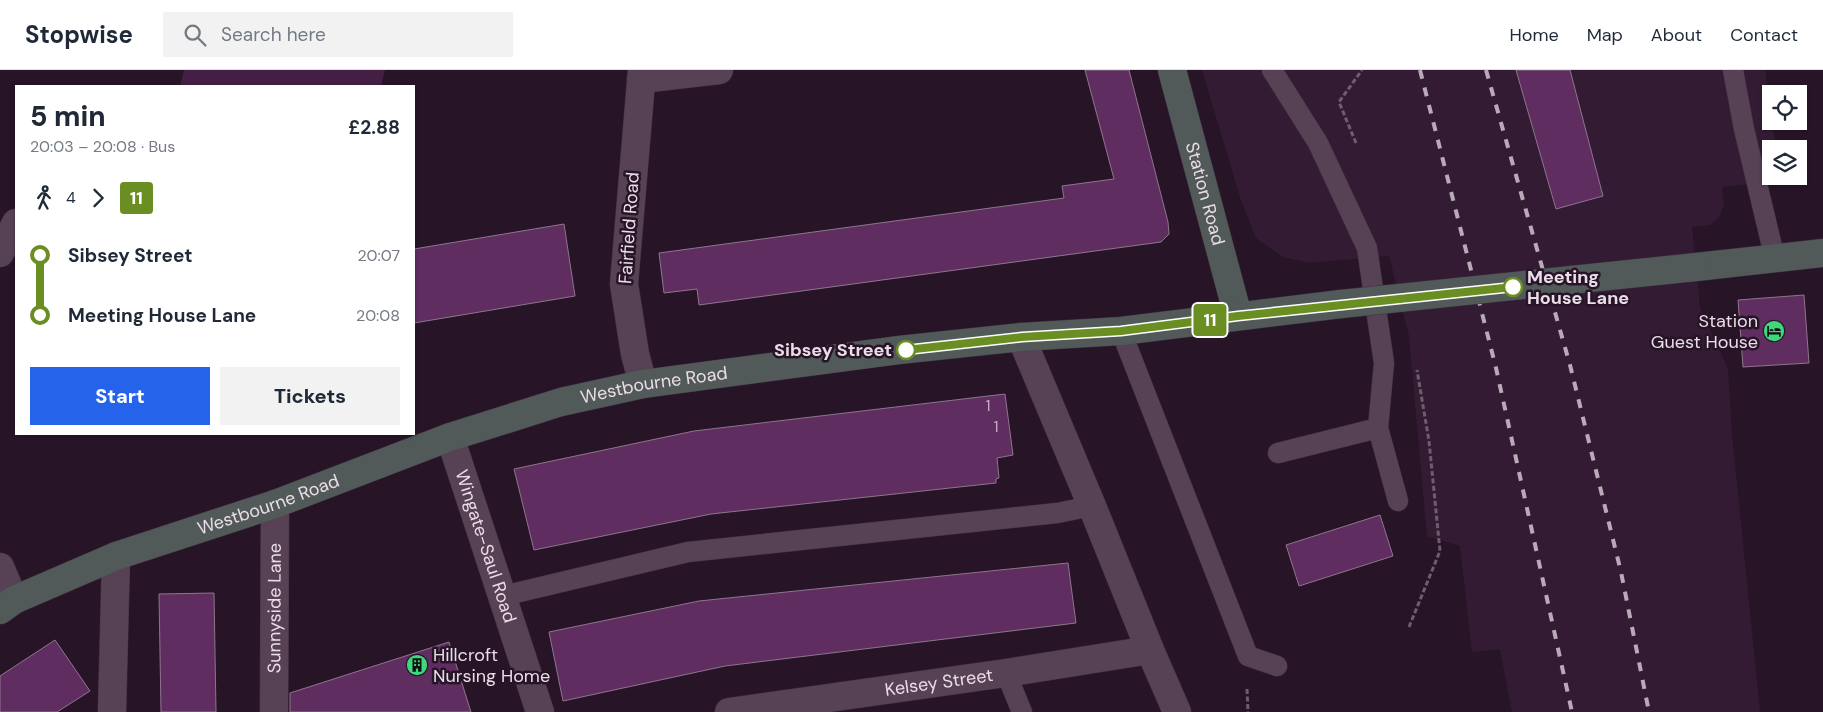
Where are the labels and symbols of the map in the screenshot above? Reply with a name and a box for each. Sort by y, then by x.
street label: Station Road [1180,139,1231,248]
street label: Fairfield Road [613,171,645,285]
place label: Meeting House Lane [1527,265,1629,310]
marker: Meeting House Lane [1503,277,1523,297]
line badge: 11 [1188,304,1232,336]
place label: Station Guest House [1651,309,1758,354]
hotel icon: Station Guest House [1762,319,1786,343]
place label: Sibsey Street [774,338,892,362]
marker: Sibsey Street [896,340,916,360]
street label: Westbourne Road [578,361,729,409]
house number: 1 [986,396,990,416]
house number: 1 [994,417,998,437]
street label: Wingate-Saul Road [450,467,522,626]
street label: Westbourne Road [194,469,343,541]
street label: Sunnyside Lane [262,543,287,673]
place label: Hillcroft Nursing Home [433,643,550,688]
building icon: Hillcroft Nursing Home [405,653,429,677]
street label: Kelsey Street [883,663,995,702]

